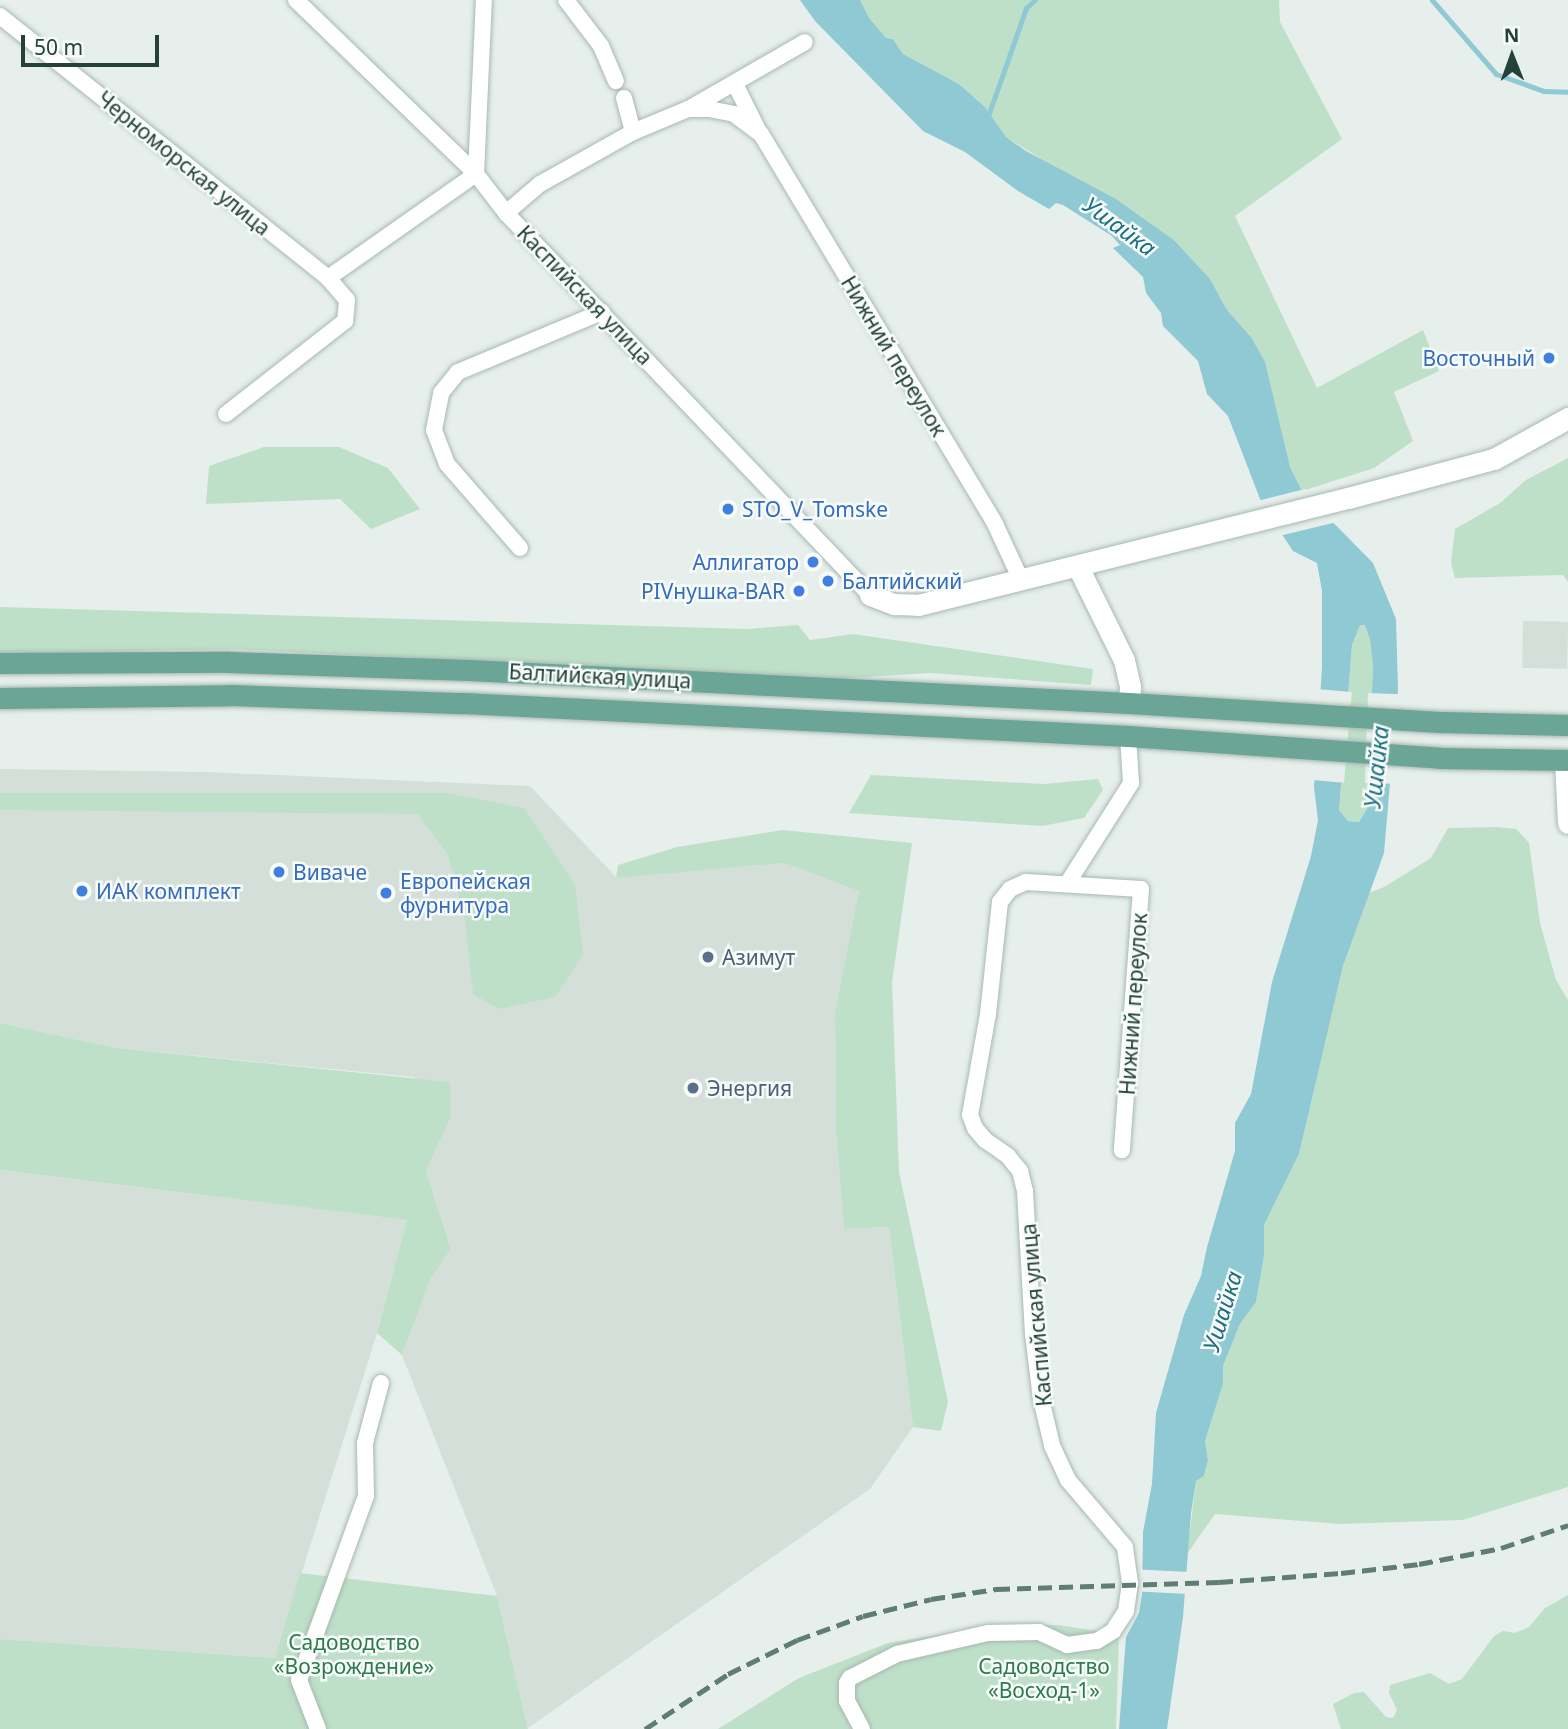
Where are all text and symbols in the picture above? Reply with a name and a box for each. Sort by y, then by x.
scale bar [24,21,163,65]
north arrow [1477,21,1547,91]
text: N [1504,22,1520,48]
text: 50 m [34,33,83,61]
street label: Черноморская улица [92,86,276,240]
water label: Ушайка [1078,190,1162,262]
street label: Каспийская улица [512,220,658,370]
street label: Нижний переулок [836,271,952,441]
place label: Восточный [1422,345,1535,371]
marker: Восточный [1541,350,1557,366]
place label: STO_V_Tomske [742,496,888,522]
marker: STO_V_Tomske [720,501,736,517]
place label: Аллигатор [692,549,799,575]
marker: Аллигатор [805,554,821,570]
place label: Балтийский [842,568,962,594]
marker: Балтийский [820,573,836,589]
place label: PIVнушка-BAR [641,578,785,604]
marker: PIVнушка-BAR [791,583,807,599]
street label: Балтийская улица [508,659,692,693]
water label: Ушайка [1358,724,1394,810]
place label: Виваче [293,859,367,885]
marker: Виваче [271,864,287,880]
place label: Европейская фурнитура [400,868,531,918]
place label: ИАК комплект [96,878,241,904]
marker: ИАК комплект [74,883,90,899]
marker: Европейская фурнитура [378,885,394,901]
street label: Нижний переулок [1114,912,1152,1096]
place label: Азимут [722,944,795,970]
marker: Азимут [700,949,716,965]
place label: Энергия [707,1075,792,1101]
marker: Энергия [685,1080,701,1096]
street label: Каспийская улица [1015,1222,1057,1408]
water label: Ушайка [1197,1267,1247,1355]
park label: Садоводство «Возрождение» [274,1629,434,1679]
park label: Садоводство «Восход-1» [978,1653,1110,1703]

